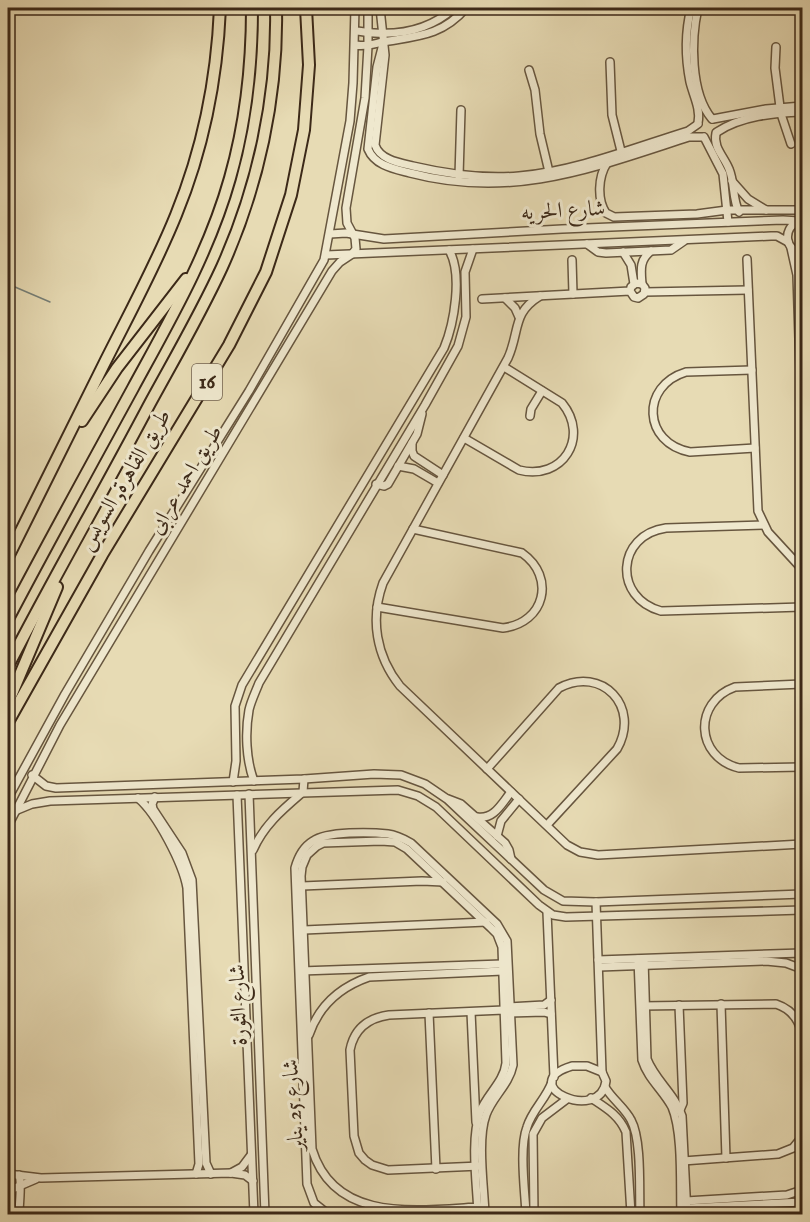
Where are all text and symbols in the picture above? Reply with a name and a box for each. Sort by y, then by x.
street label: شارع الحريه [520,195,606,230]
road number: 16 [192,364,222,400]
street label: طريق القاهرة, السويس [72,404,178,556]
street label: طريق احمد عرابى [142,420,231,540]
street label: شارع الثورة [224,964,257,1046]
street label: شارع 25 يناير [277,1058,314,1154]

